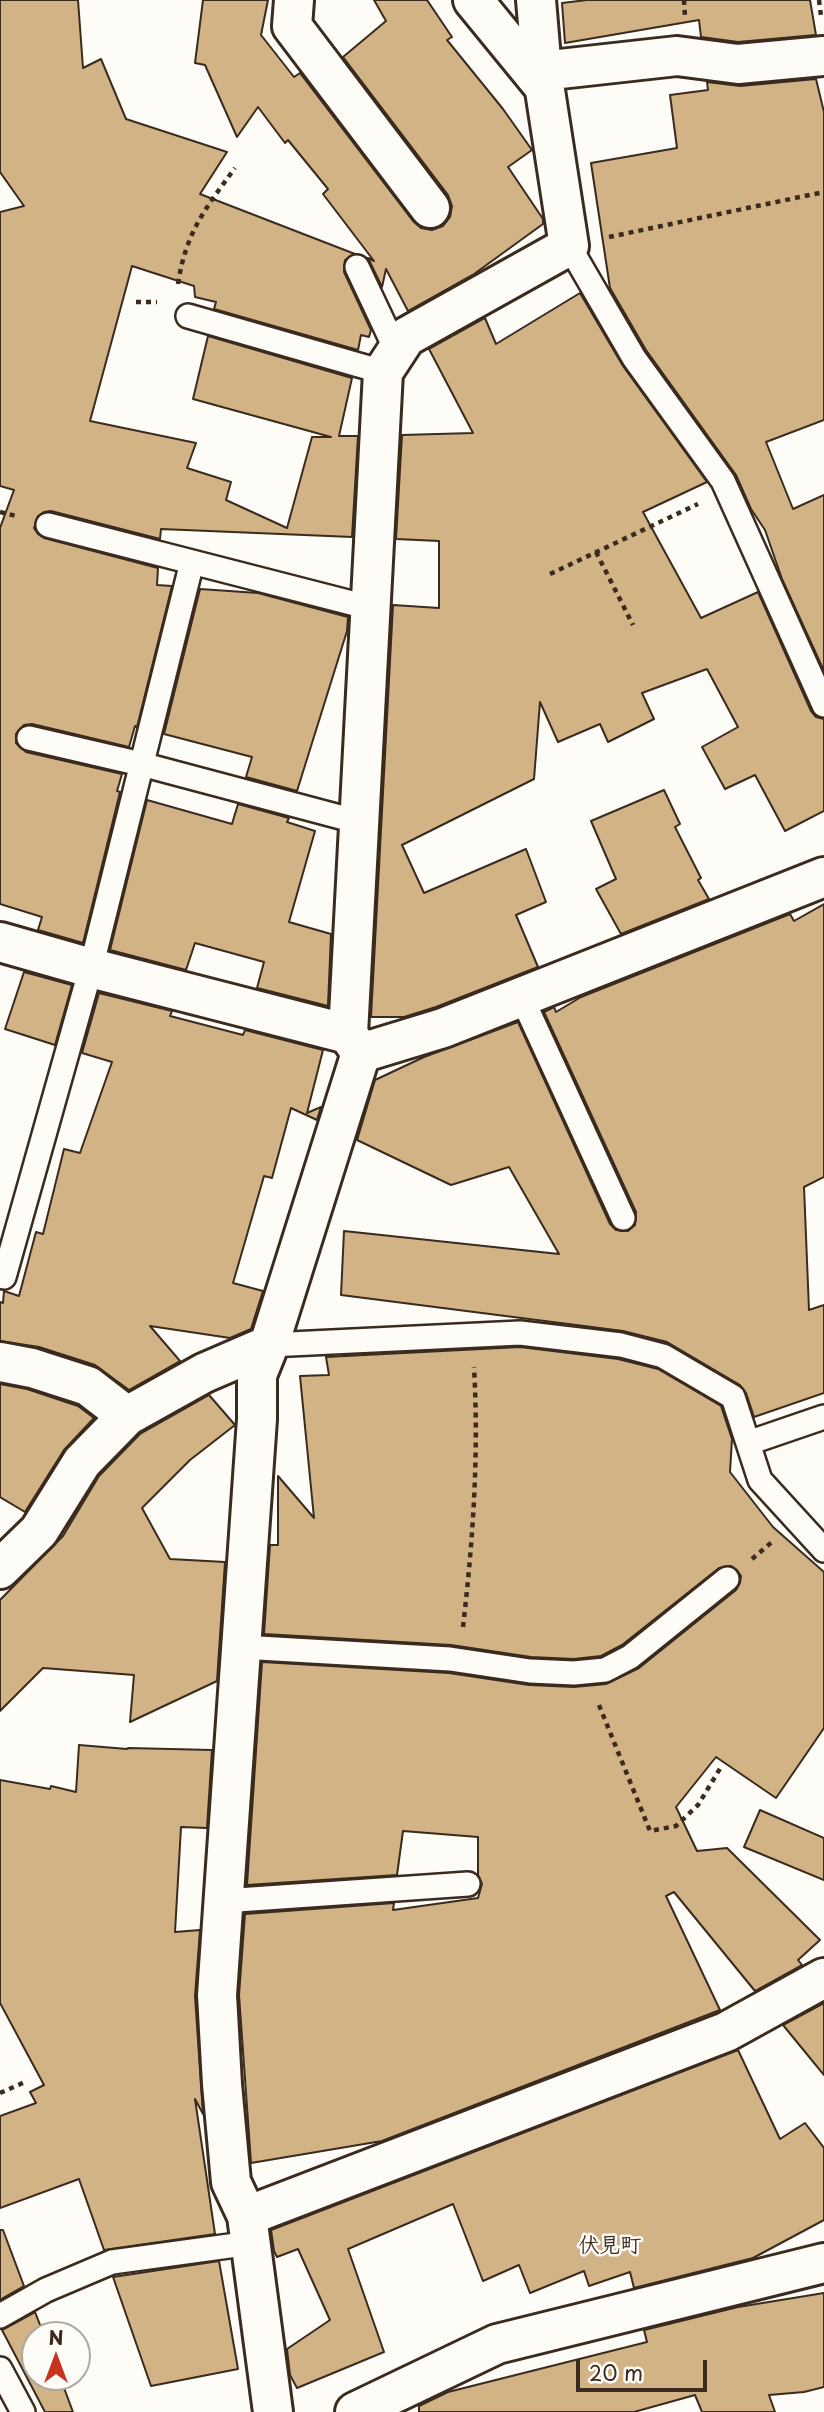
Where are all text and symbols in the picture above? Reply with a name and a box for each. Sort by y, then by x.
district label: 伏見町 [579,2233,641,2259]
north arrow [21,2321,91,2391]
text: N [48,2323,64,2351]
scale bar [579,2346,710,2390]
text: 20 m [589,2356,643,2388]

